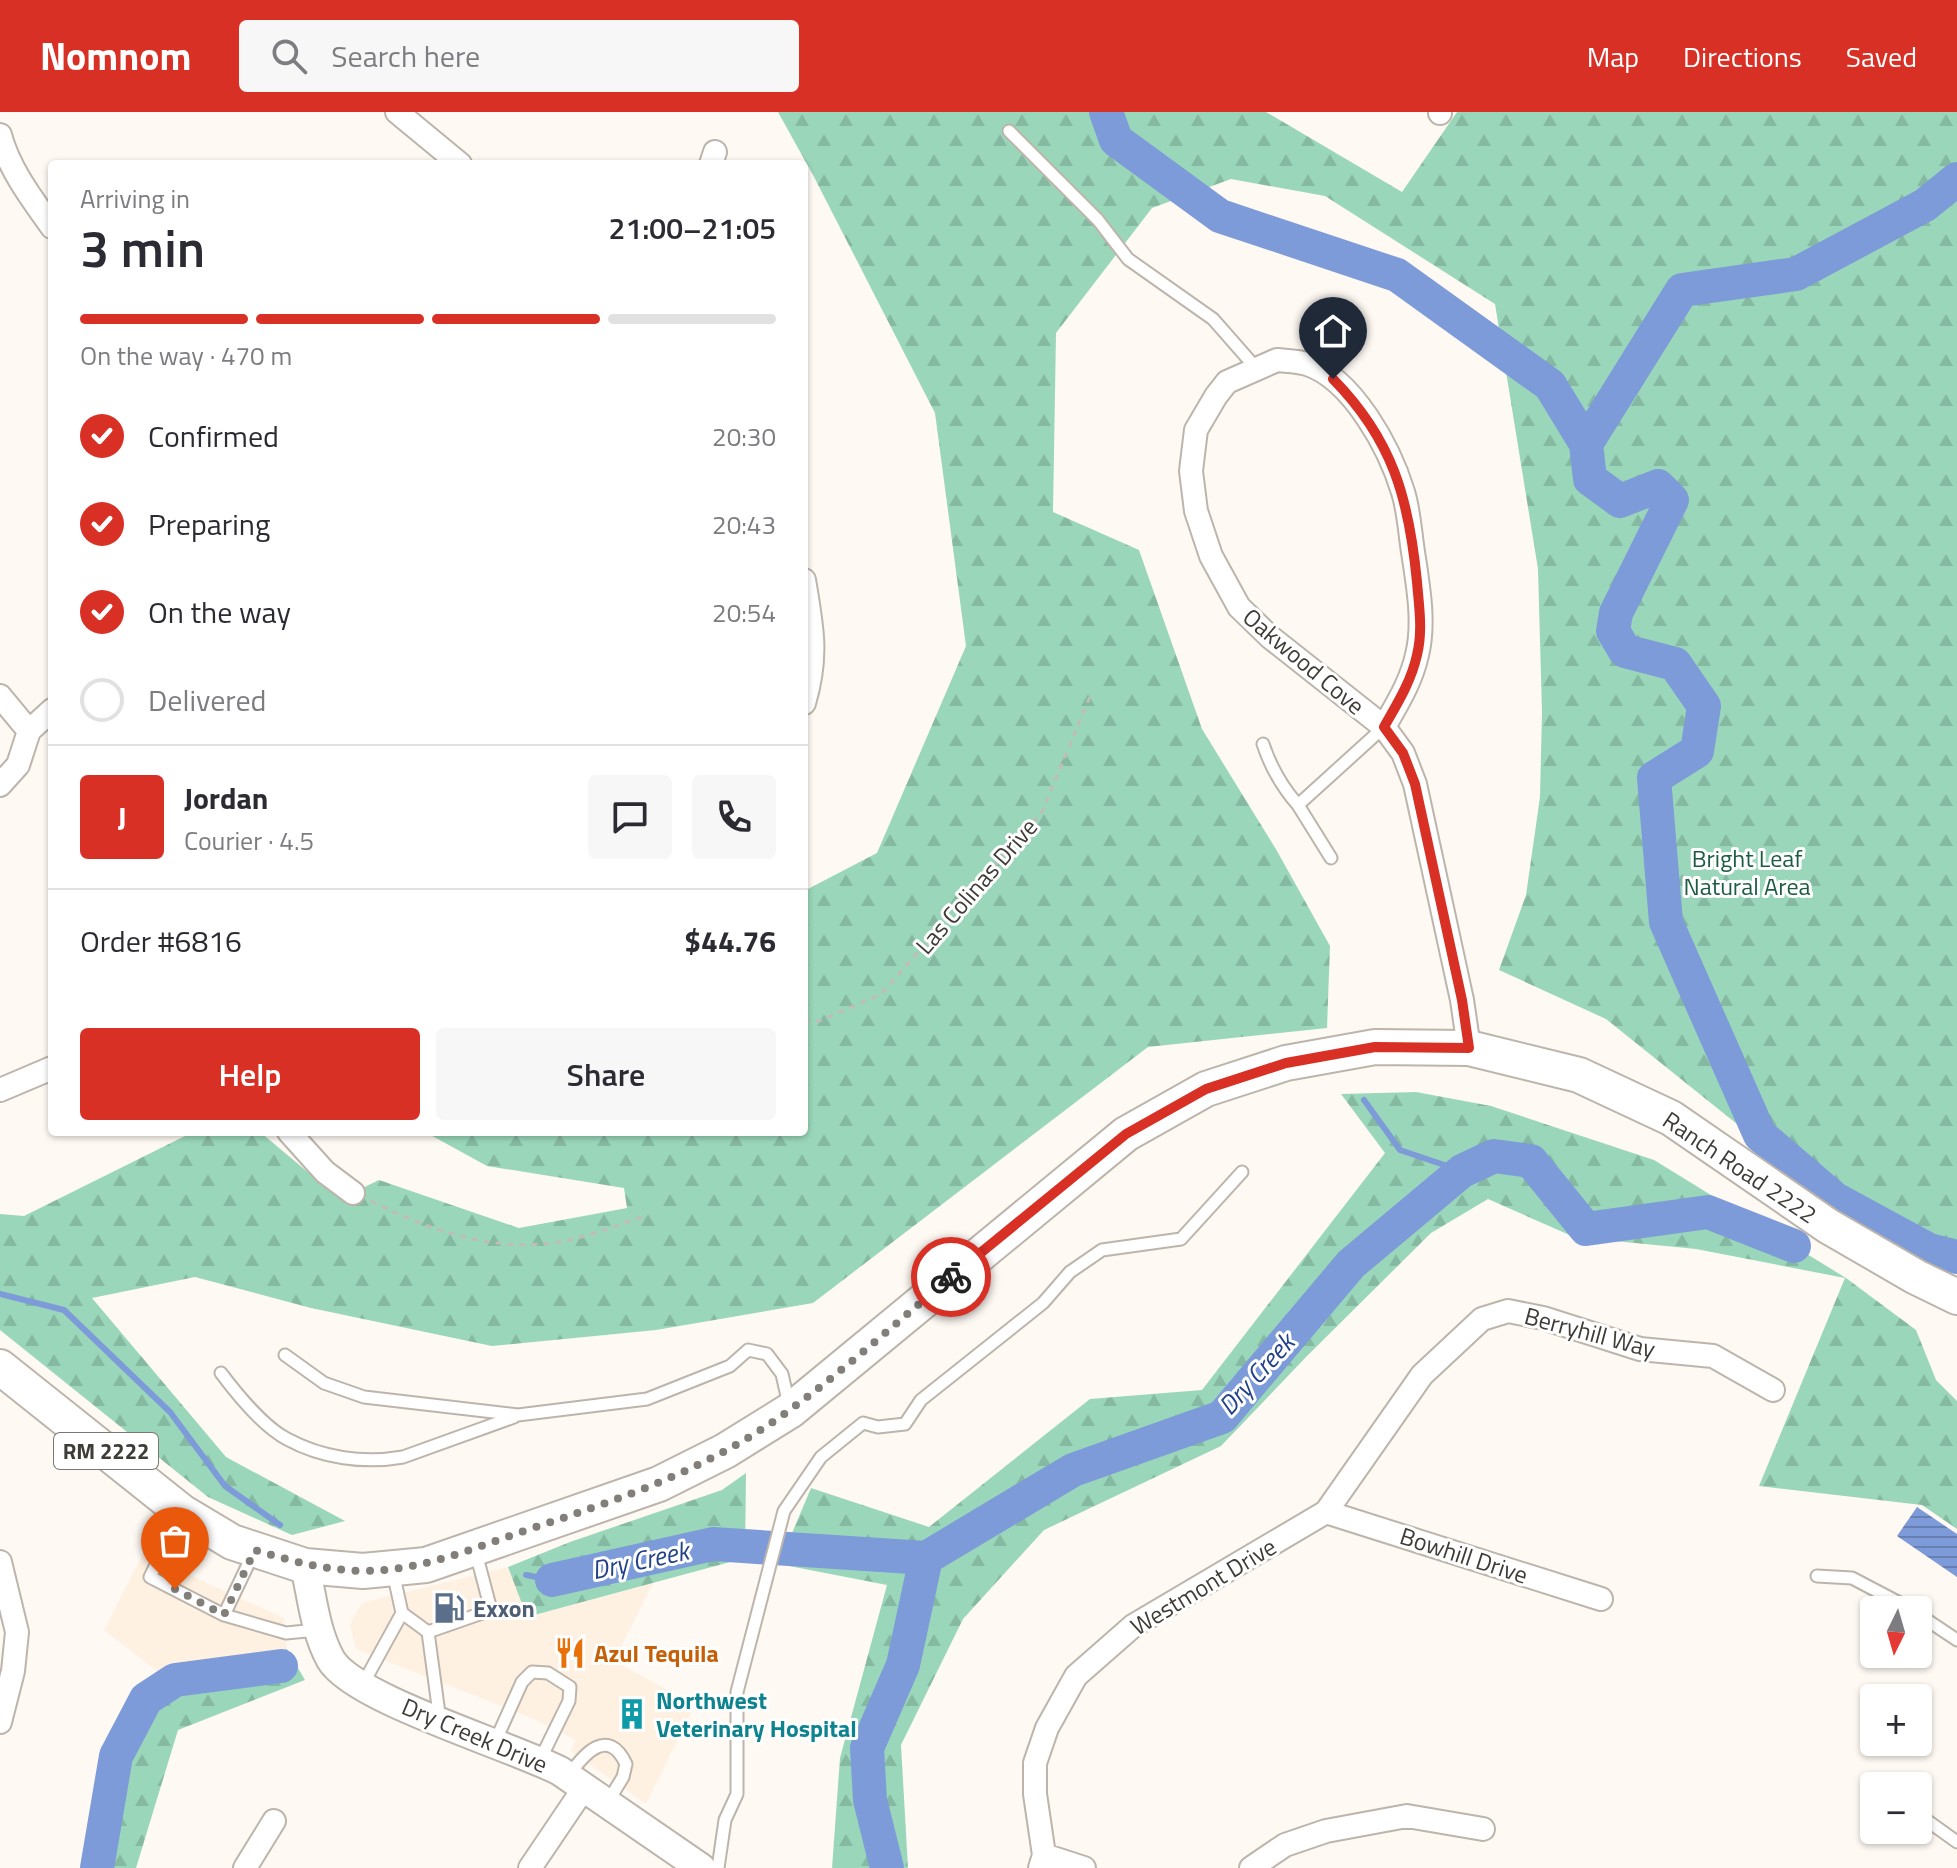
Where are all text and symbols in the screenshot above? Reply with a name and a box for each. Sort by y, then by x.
search box [239,20,799,92]
text: Nomnom [40,27,191,85]
text: Search here [331,33,480,79]
icon: search [267,34,311,78]
text: Map [1587,35,1639,78]
text: Directions [1683,35,1802,78]
text: Saved [1846,35,1917,78]
text: Arriving in [80,179,190,218]
text: 21:00–21:05 [609,205,776,251]
text: 3 min [80,208,205,287]
pin [1299,297,1367,379]
icon: home [1311,309,1355,353]
text: On the way · 470 m [80,336,292,375]
text: Confirmed [148,413,279,459]
icon: check [80,414,124,458]
text: 20:30 [712,417,776,456]
text: Preparing [148,501,270,547]
icon: check [80,502,124,546]
text: 20:43 [712,505,776,544]
text: On the way [148,589,291,635]
icon: check [80,590,124,634]
text: 20:54 [712,593,776,632]
street label: Oakwood Cove [1235,599,1373,723]
text: Delivered [148,677,266,723]
text: Jordan [184,775,268,821]
button: chat [588,775,672,859]
button: phone [692,775,776,859]
text: J [117,794,127,840]
street label: Las Colinas Drive [907,810,1045,962]
text: Courier · 4.5 [184,821,314,860]
park label: Bright Leaf Natural Area [1683,840,1811,904]
text: Order #6816 [80,918,242,964]
text: $44.76 [684,918,776,964]
button: Help [80,1028,420,1120]
button: Share [436,1028,776,1120]
street label: Ranch Road 2222 [1656,1102,1824,1232]
courier [911,1237,991,1317]
icon: bike [929,1255,973,1299]
street label: Berryhill Way [1521,1297,1660,1367]
water label: Dry Creek [1209,1322,1306,1424]
road number: RM 2222 [54,1433,158,1469]
pin [141,1507,209,1589]
street label: Bowhill Drive [1395,1517,1533,1593]
icon: bag [153,1519,197,1563]
street label: Westmont Drive [1123,1528,1283,1644]
water label: Dry Creek [588,1530,695,1589]
place label: Exxon [473,1590,535,1626]
fuel station icon: Exxon [432,1591,466,1625]
north arrow [1860,1596,1932,1668]
map controls [1860,1596,1932,1844]
place label: Azul Tequila [594,1635,719,1671]
restaurant icon: Azul Tequila [553,1636,587,1670]
place label: Northwest Veterinary Hospital [656,1682,857,1746]
button: + [1860,1684,1932,1756]
street label: Dry Creek Drive [397,1688,553,1782]
building icon: Northwest Veterinary Hospital [615,1697,649,1731]
button: − [1860,1772,1932,1844]

